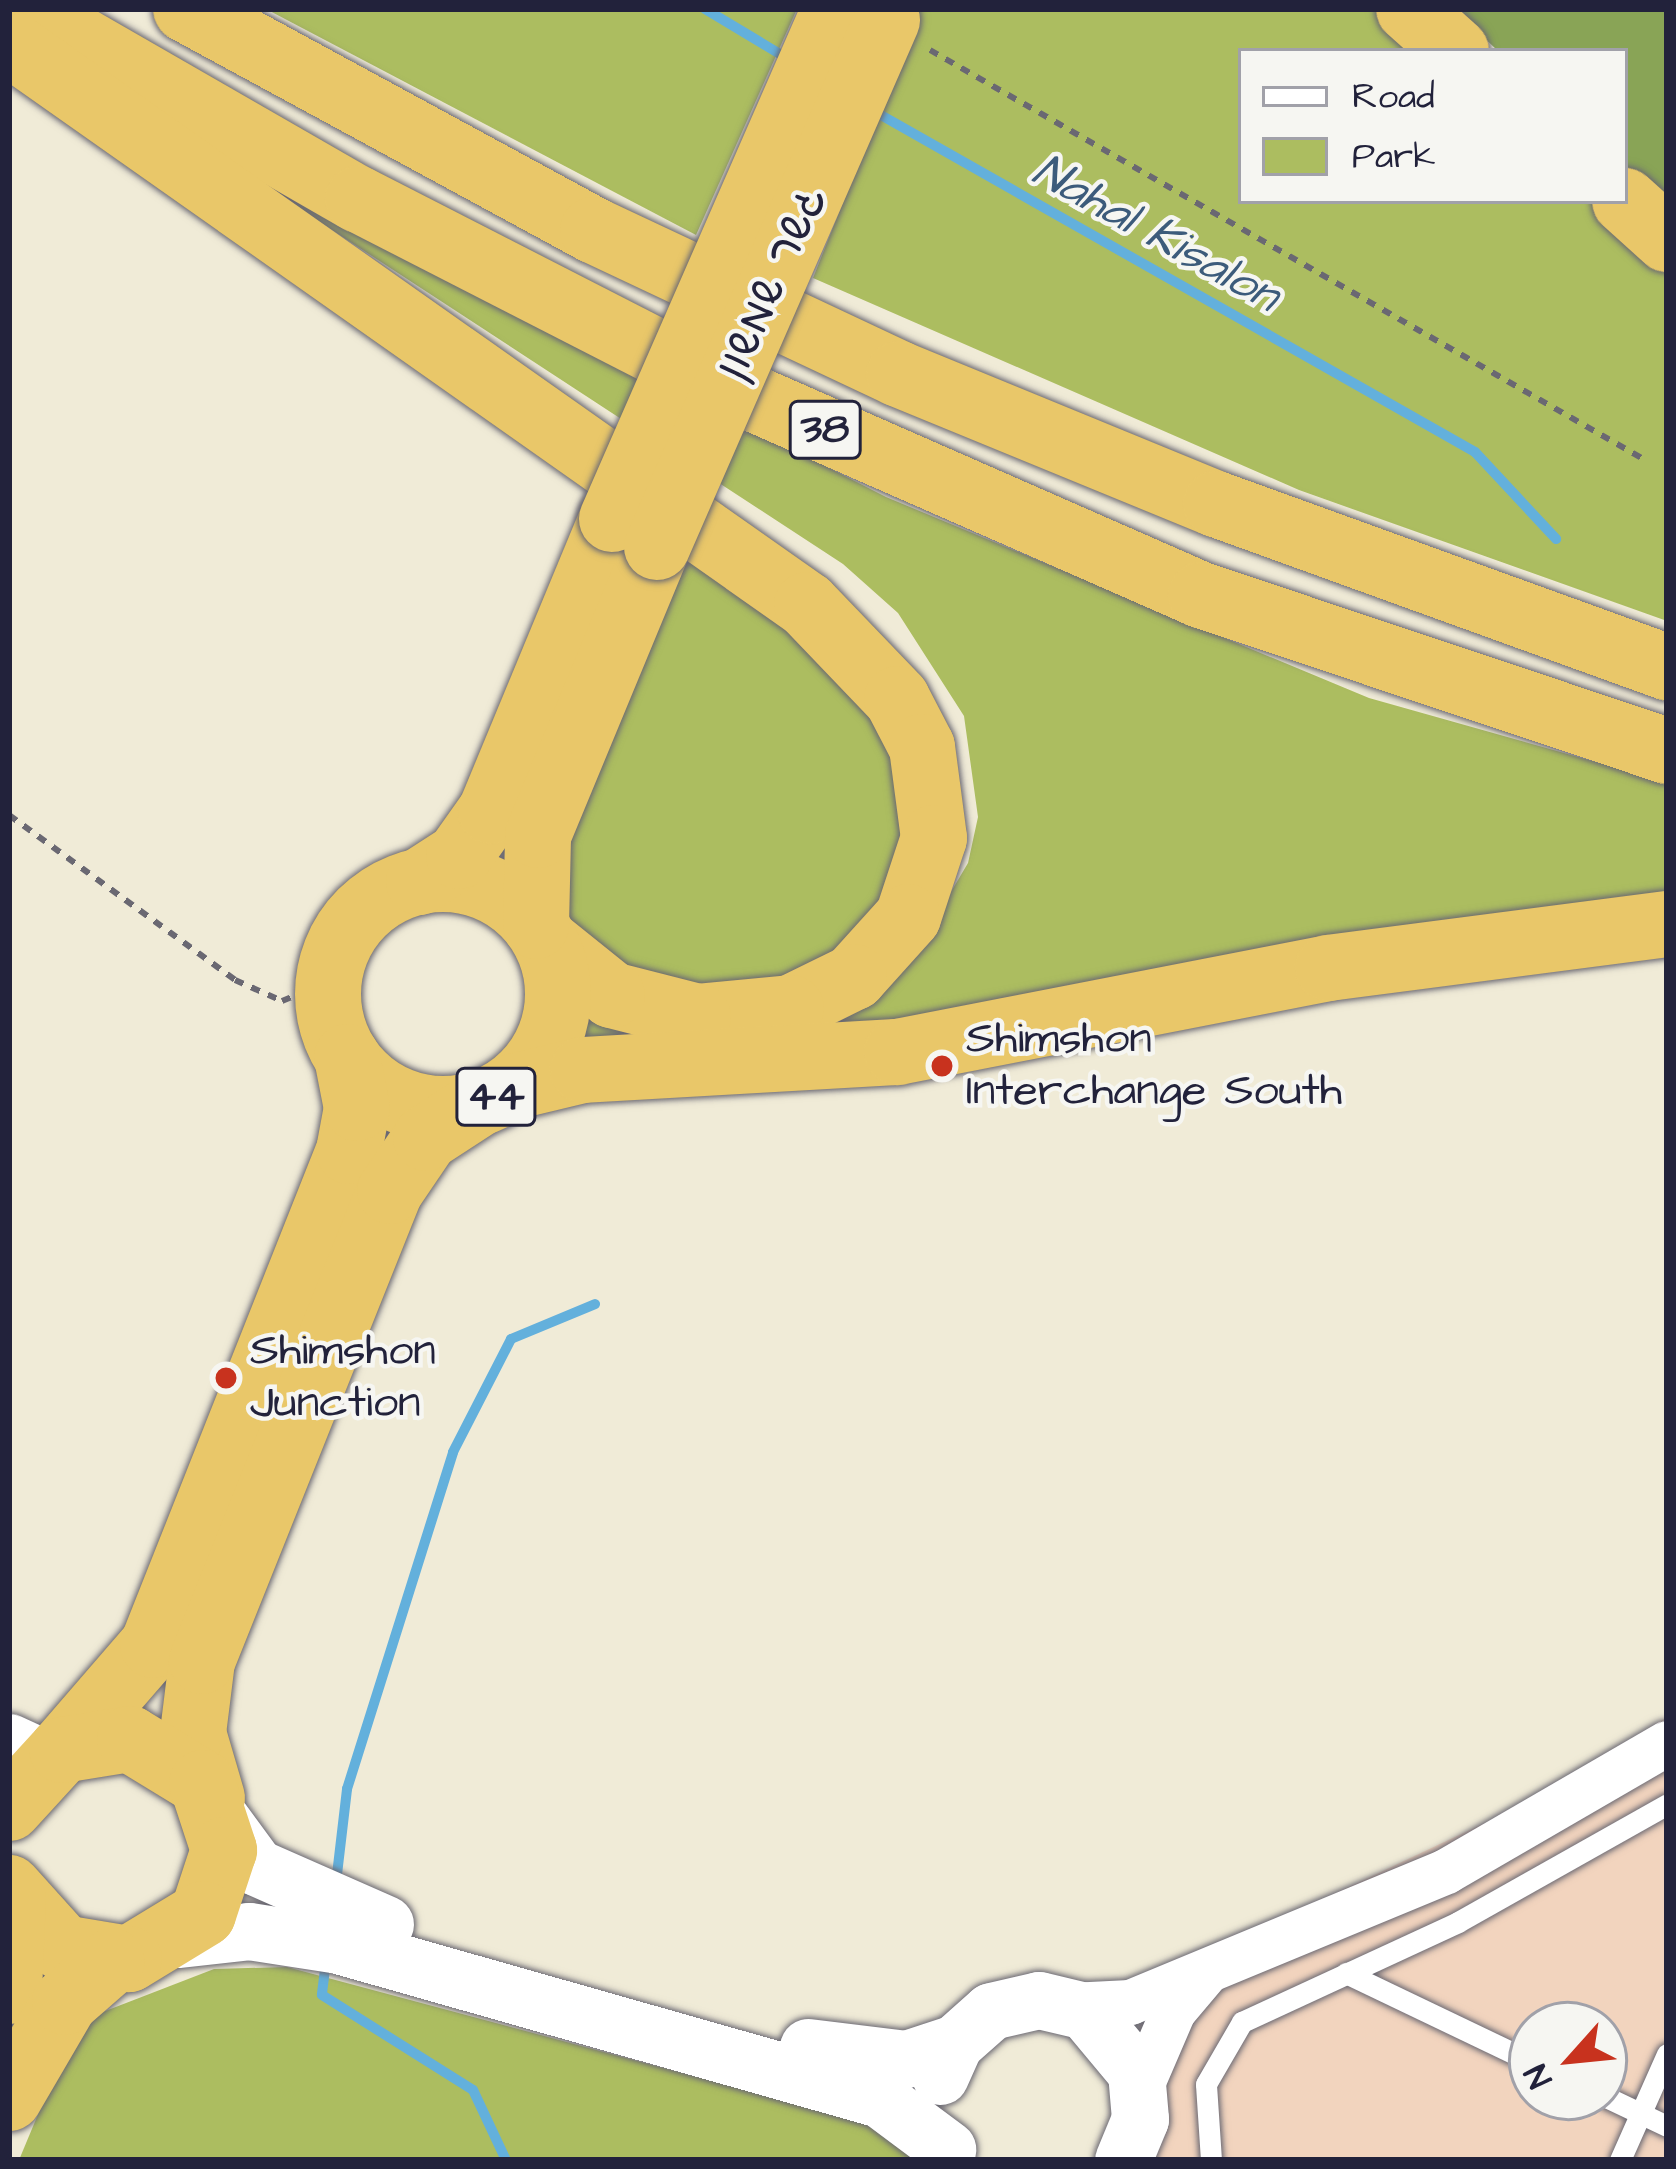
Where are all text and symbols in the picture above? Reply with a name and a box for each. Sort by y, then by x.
legend [1238,48,1628,204]
text: Road [1352,71,1435,122]
text: Park [1352,131,1435,182]
water label: Nahal Kisalon [1023,143,1289,325]
street label: גשר שמשון [705,179,839,389]
road number: 38 [786,394,864,466]
place label: Shimshon Interchange South [966,1013,1342,1119]
marker: Shimshon Interchange South [929,1053,955,1079]
road number: 44 [454,1061,538,1133]
place label: Shimshon Junction [250,1325,436,1431]
marker: Shimshon Junction [213,1365,239,1391]
north arrow [1508,2001,1628,2121]
text: N [1513,2056,1564,2096]

